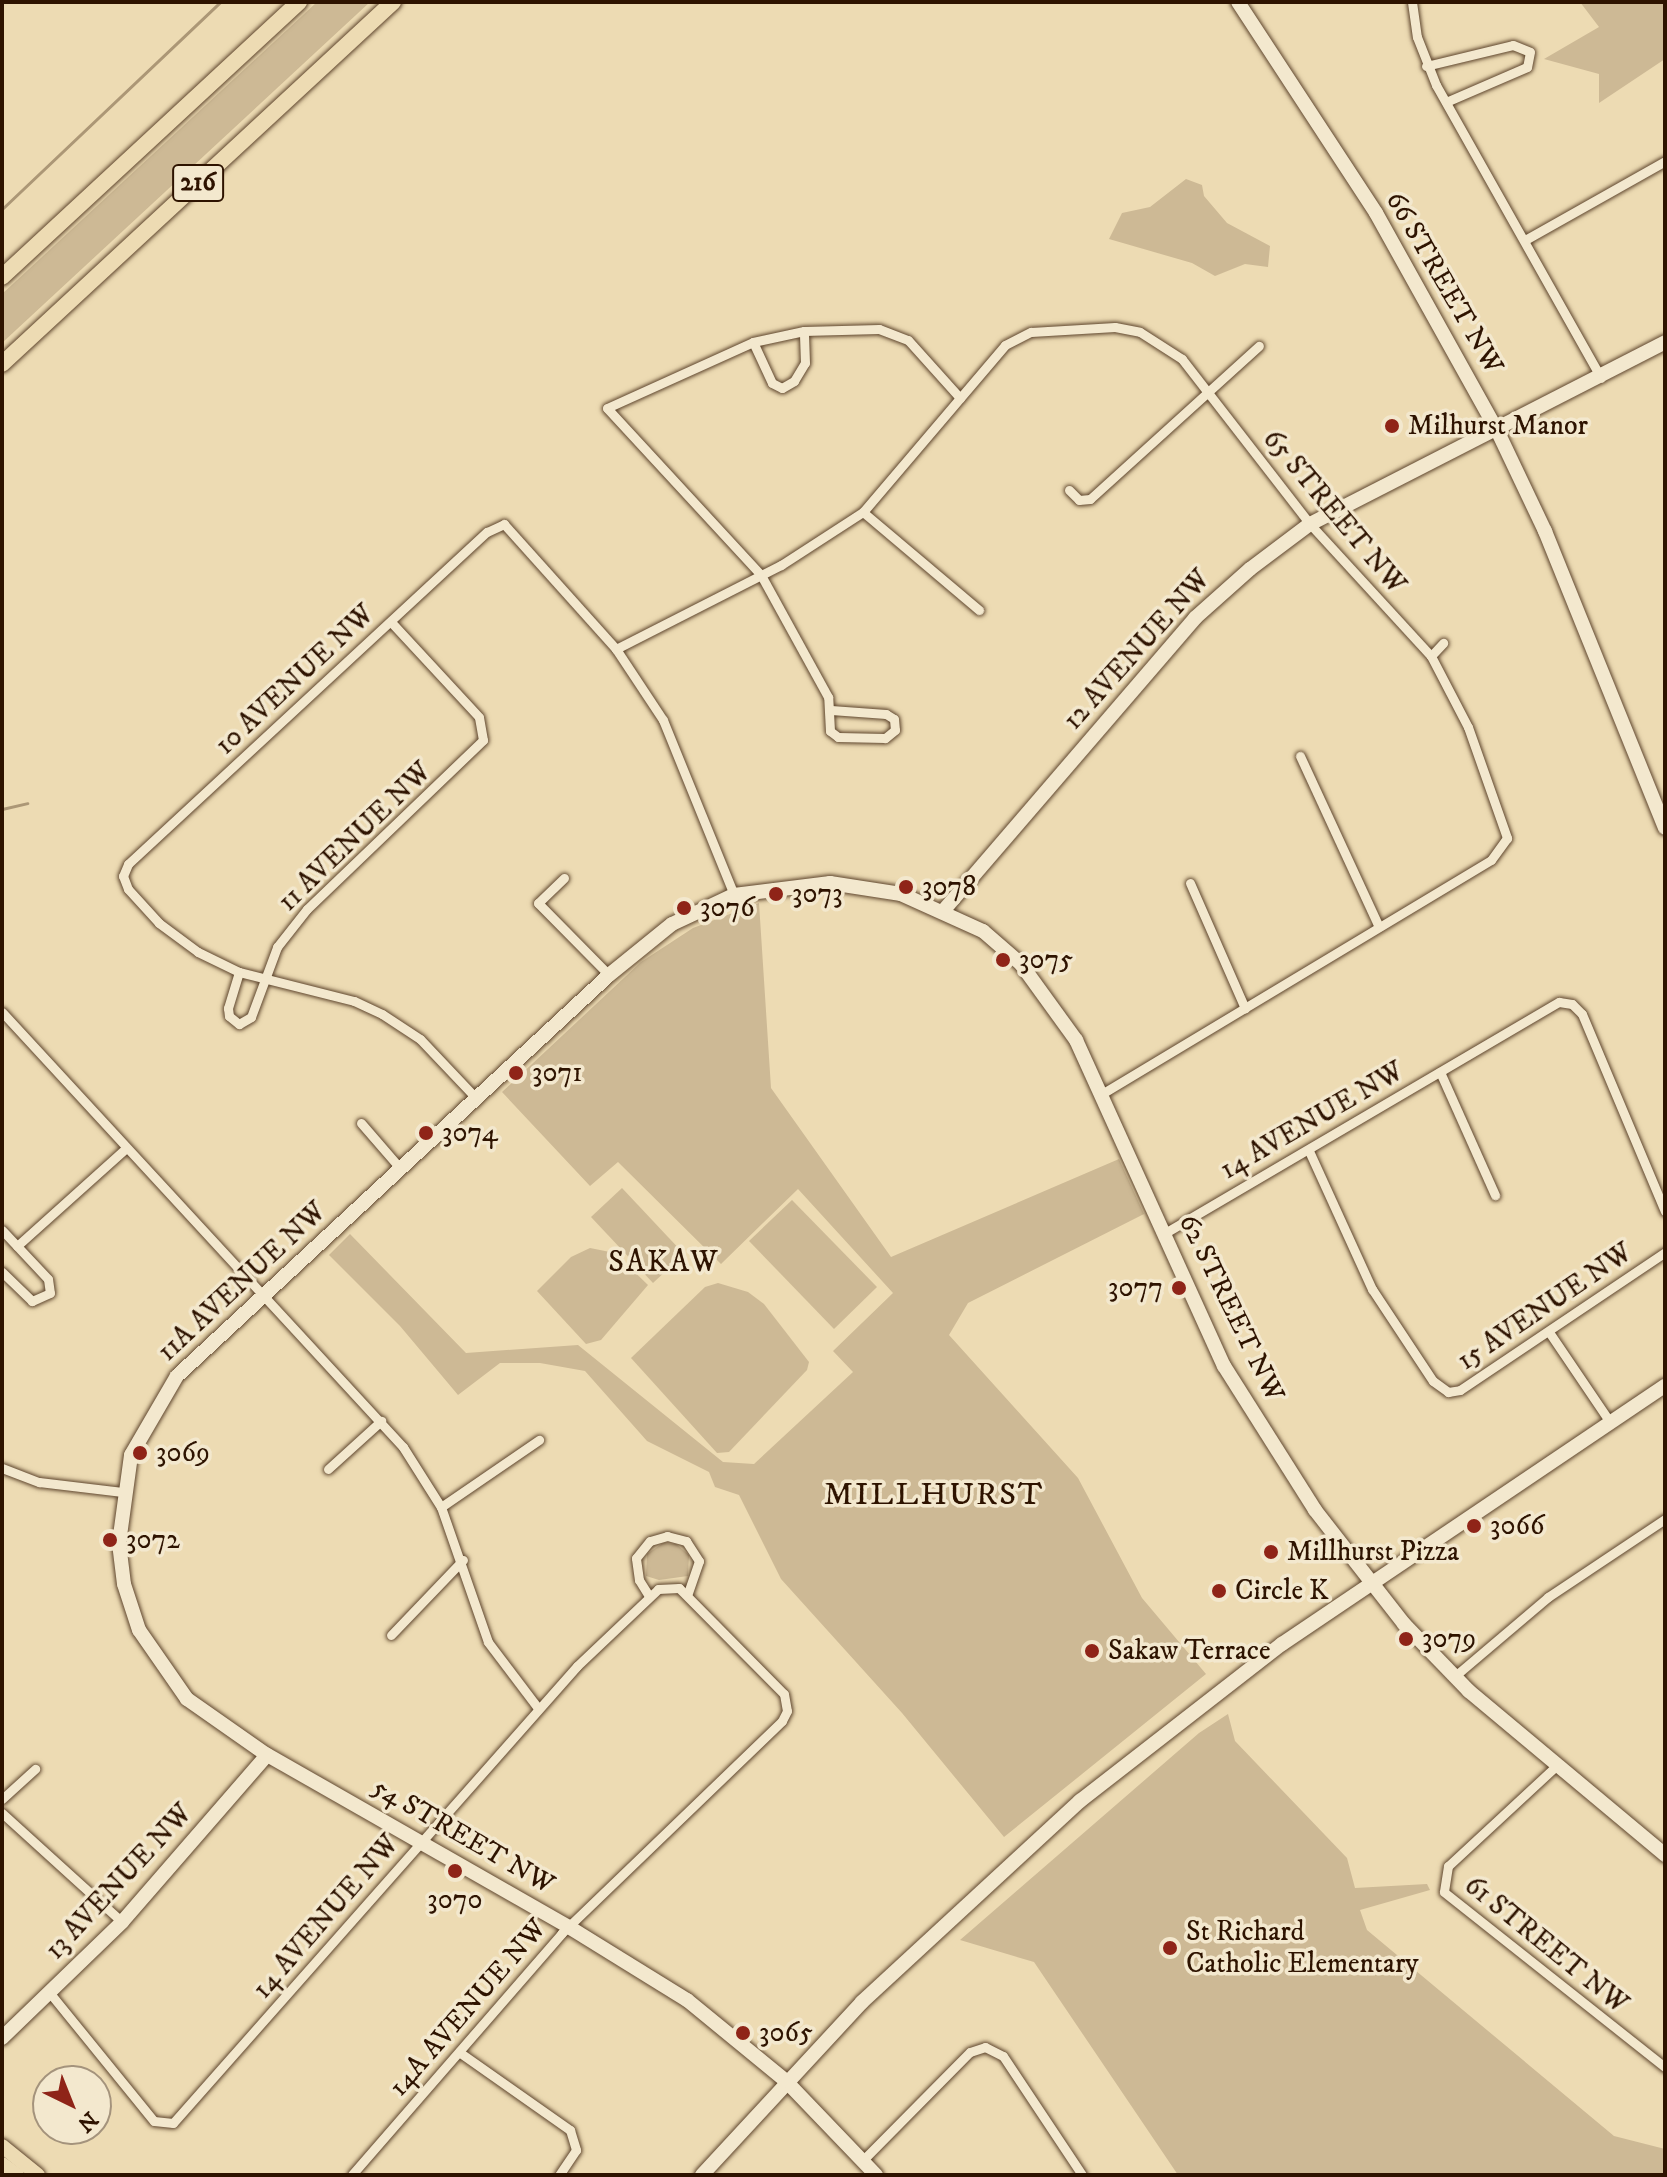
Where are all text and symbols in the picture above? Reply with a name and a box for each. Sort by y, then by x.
road number: 216 [172,161,224,205]
street label: 66 STREET NW [1378,186,1510,380]
place label: Milhurst Manor [1408,409,1588,443]
marker: Milhurst Manor [1383,417,1401,435]
street label: 65 STREET NW [1255,423,1413,601]
street label: 12 AVENUE NW [1056,563,1218,737]
street label: 10 AVENUE NW [209,598,381,762]
street label: 11 AVENUE NW [271,755,439,919]
place label: 3078 [922,870,976,904]
place label: 3073 [792,877,843,911]
marker: 3078 [897,878,915,896]
marker: 3073 [767,885,785,903]
place label: 3076 [700,891,755,925]
marker: 3076 [675,899,693,917]
place label: 3075 [1019,943,1073,977]
marker: 3075 [994,951,1012,969]
street label: 14 AVENUE NW [1214,1055,1410,1187]
place label: 3071 [532,1056,583,1090]
marker: 3071 [507,1064,525,1082]
place label: 3074 [442,1116,498,1150]
marker: 3074 [417,1124,435,1142]
street label: 11A AVENUE NW [151,1195,333,1369]
street label: 62 STREET NW [1171,1209,1291,1407]
street label: 15 AVENUE NW [1451,1236,1639,1378]
district label: SAKAW [608,1245,720,1281]
place label: 3077 [1108,1271,1163,1305]
marker: 3077 [1170,1279,1188,1297]
place label: 3069 [156,1436,210,1470]
marker: 3069 [131,1444,149,1462]
district label: MILLHURST [824,1476,1044,1514]
place label: 3066 [1490,1509,1545,1543]
marker: 3066 [1465,1517,1483,1535]
place label: 3072 [126,1523,180,1557]
marker: 3072 [101,1531,119,1549]
place label: Millhurst Pizza [1287,1535,1459,1569]
marker: Millhurst Pizza [1262,1543,1280,1561]
place label: Circle K [1235,1574,1329,1608]
marker: Circle K [1210,1582,1228,1600]
place label: 3079 [1422,1622,1476,1656]
marker: 3079 [1397,1630,1415,1648]
place label: Sakaw Terrace [1108,1634,1270,1668]
marker: Sakaw Terrace [1083,1642,1101,1660]
street label: 54 STREET NW [366,1770,560,1902]
street label: 13 AVENUE NW [38,1797,200,1967]
street label: 14 AVENUE NW [246,1828,406,2006]
marker: 3070 [446,1862,464,1880]
street label: 61 STREET NW [1457,1869,1635,2021]
place label: 3070 [427,1883,483,1917]
street label: 14A AVENUE NW [382,1912,554,2104]
place label: St Richard Catholic Elementary [1186,1915,1419,1981]
marker: St Richard Catholic Elementary [1161,1939,1179,1957]
place label: 3065 [759,2016,813,2050]
marker: 3065 [734,2024,752,2042]
north arrow [32,2065,112,2145]
text: N [72,2105,103,2137]

